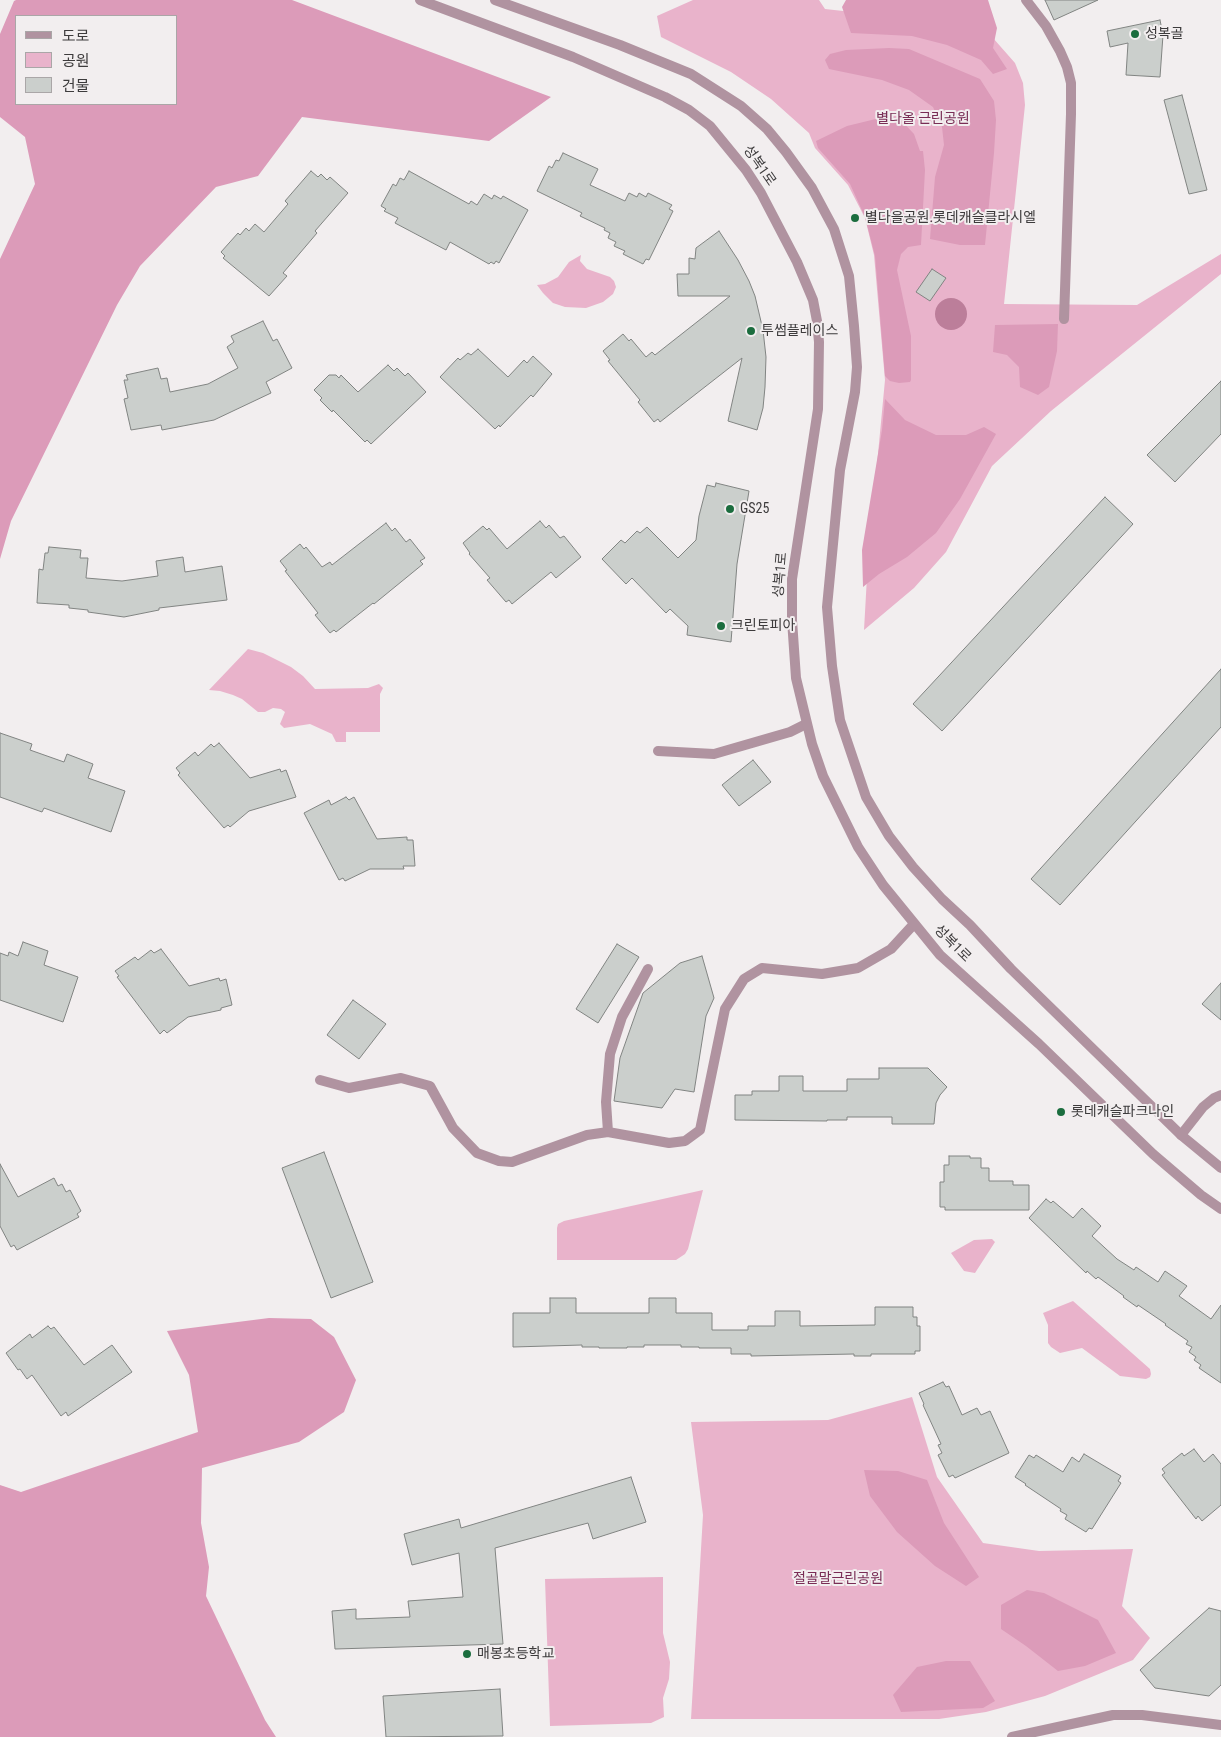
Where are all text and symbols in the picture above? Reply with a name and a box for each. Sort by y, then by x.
legend [15,15,178,105]
place label: 성복골 [1145,26,1184,42]
text: 도로 [62,27,90,45]
marker: 성복골 [1129,28,1141,40]
text: 공원 [62,52,90,70]
text: 건물 [62,77,90,95]
park label: 별다올 근린공원 [876,111,970,127]
street label: 성복1로 [739,143,779,189]
place label: 별다을공원.롯데캐슬클라시엘 [865,210,1036,226]
marker: 별다을공원.롯데캐슬클라시엘 [849,212,861,224]
place label: 투썸플레이스 [761,323,838,339]
marker: 투썸플레이스 [745,325,757,337]
place label: GS25 [740,501,769,517]
marker: GS25 [724,503,736,515]
street label: 성복1로 [771,552,791,598]
place label: 크린토피아 [731,618,795,634]
marker: 크린토피아 [715,620,727,632]
street label: 성복1로 [930,922,974,966]
place label: 롯데캐슬파크나인 [1071,1104,1174,1120]
marker: 롯데캐슬파크나인 [1055,1106,1067,1118]
park label: 절골말근린공원 [793,1571,883,1587]
place label: 매봉초등학교 [477,1646,554,1662]
marker: 매봉초등학교 [461,1648,473,1660]

